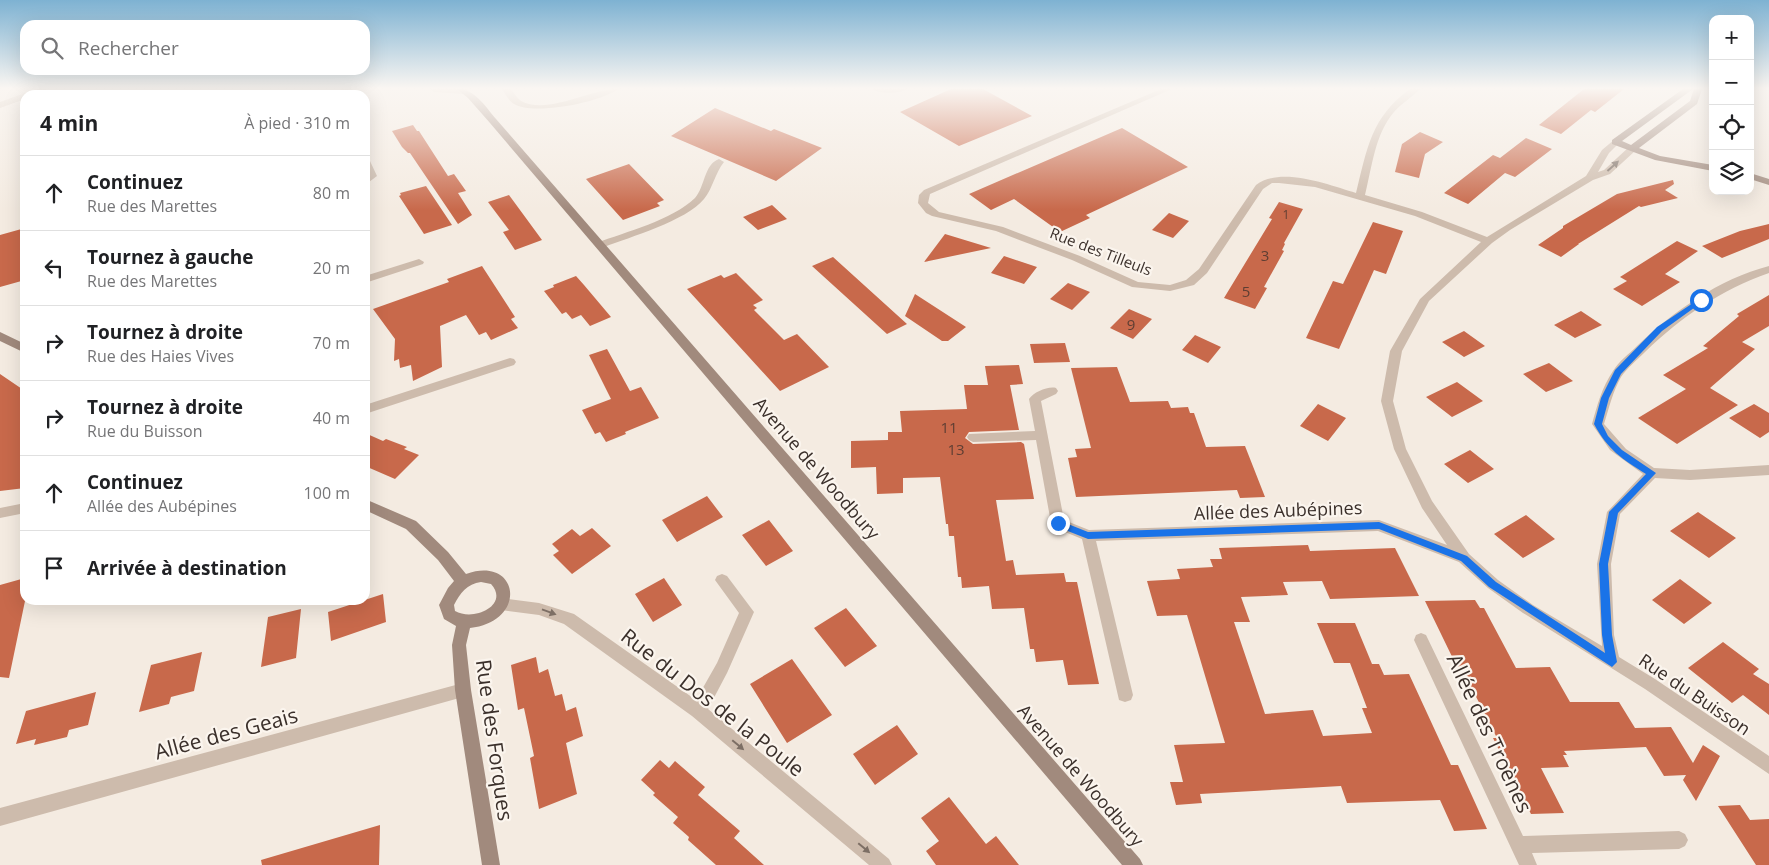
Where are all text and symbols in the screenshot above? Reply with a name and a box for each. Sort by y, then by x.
map controls [1709,15,1754,195]
button: + [1709,15,1754,60]
search box [20,20,370,75]
icon: search [38,34,66,62]
text: Rechercher [78,35,179,61]
button: − [1709,60,1754,105]
button: locate [1709,105,1754,150]
text: 4 min [40,109,98,137]
text: À pied · 310 m [244,112,350,134]
button: layers [1709,150,1754,195]
one-way arrow [1606,160,1618,172]
text: Continuez [87,169,183,195]
icon: ahead [40,179,68,207]
text: 80 m [313,182,350,204]
text: Rue des Marettes [87,195,217,217]
house number: 1 [1283,206,1289,223]
street label: Rue des Tilleuls [1047,222,1155,280]
text: Tournez à gauche [87,244,253,270]
house number: 3 [1261,245,1269,265]
icon: left [40,254,68,282]
text: 20 m [313,257,350,279]
text: Rue des Marettes [87,270,217,292]
house number: 5 [1242,281,1250,301]
route start [1690,289,1713,312]
house number: 9 [1127,314,1135,334]
text: Tournez à droite [87,319,243,345]
icon: right [40,329,68,357]
text: 70 m [313,332,350,354]
text: Rue des Haies Vives [87,345,234,367]
street label: Avenue de Woodbury [749,392,886,545]
text: Tournez à droite [87,394,243,420]
icon: right [40,404,68,432]
text: 40 m [313,407,350,429]
house number: 11 [940,417,958,437]
text: Rue du Buisson [87,420,202,442]
house number: 13 [947,439,965,459]
text: Continuez [87,469,183,495]
icon: ahead [40,479,68,507]
text: 100 m [304,482,350,504]
text: Allée des Aubépines [87,495,237,517]
street label: Allée des Aubépines [1193,495,1363,525]
route end [1047,512,1070,535]
icon: arrive [40,554,68,582]
text: Arrivée à destination [87,555,287,581]
one-way arrow [541,609,556,616]
street label: Rue du Dos de la Poule [616,622,810,782]
street label: Rue du Buisson [1634,648,1756,740]
street label: Allée des Troènes [1441,649,1539,817]
street label: Rue des Forques [470,657,520,823]
street label: Avenue de Woodbury [1013,699,1150,852]
street label: Allée des Geais [151,700,301,766]
one-way arrow [732,739,745,750]
one-way arrow [857,843,870,854]

